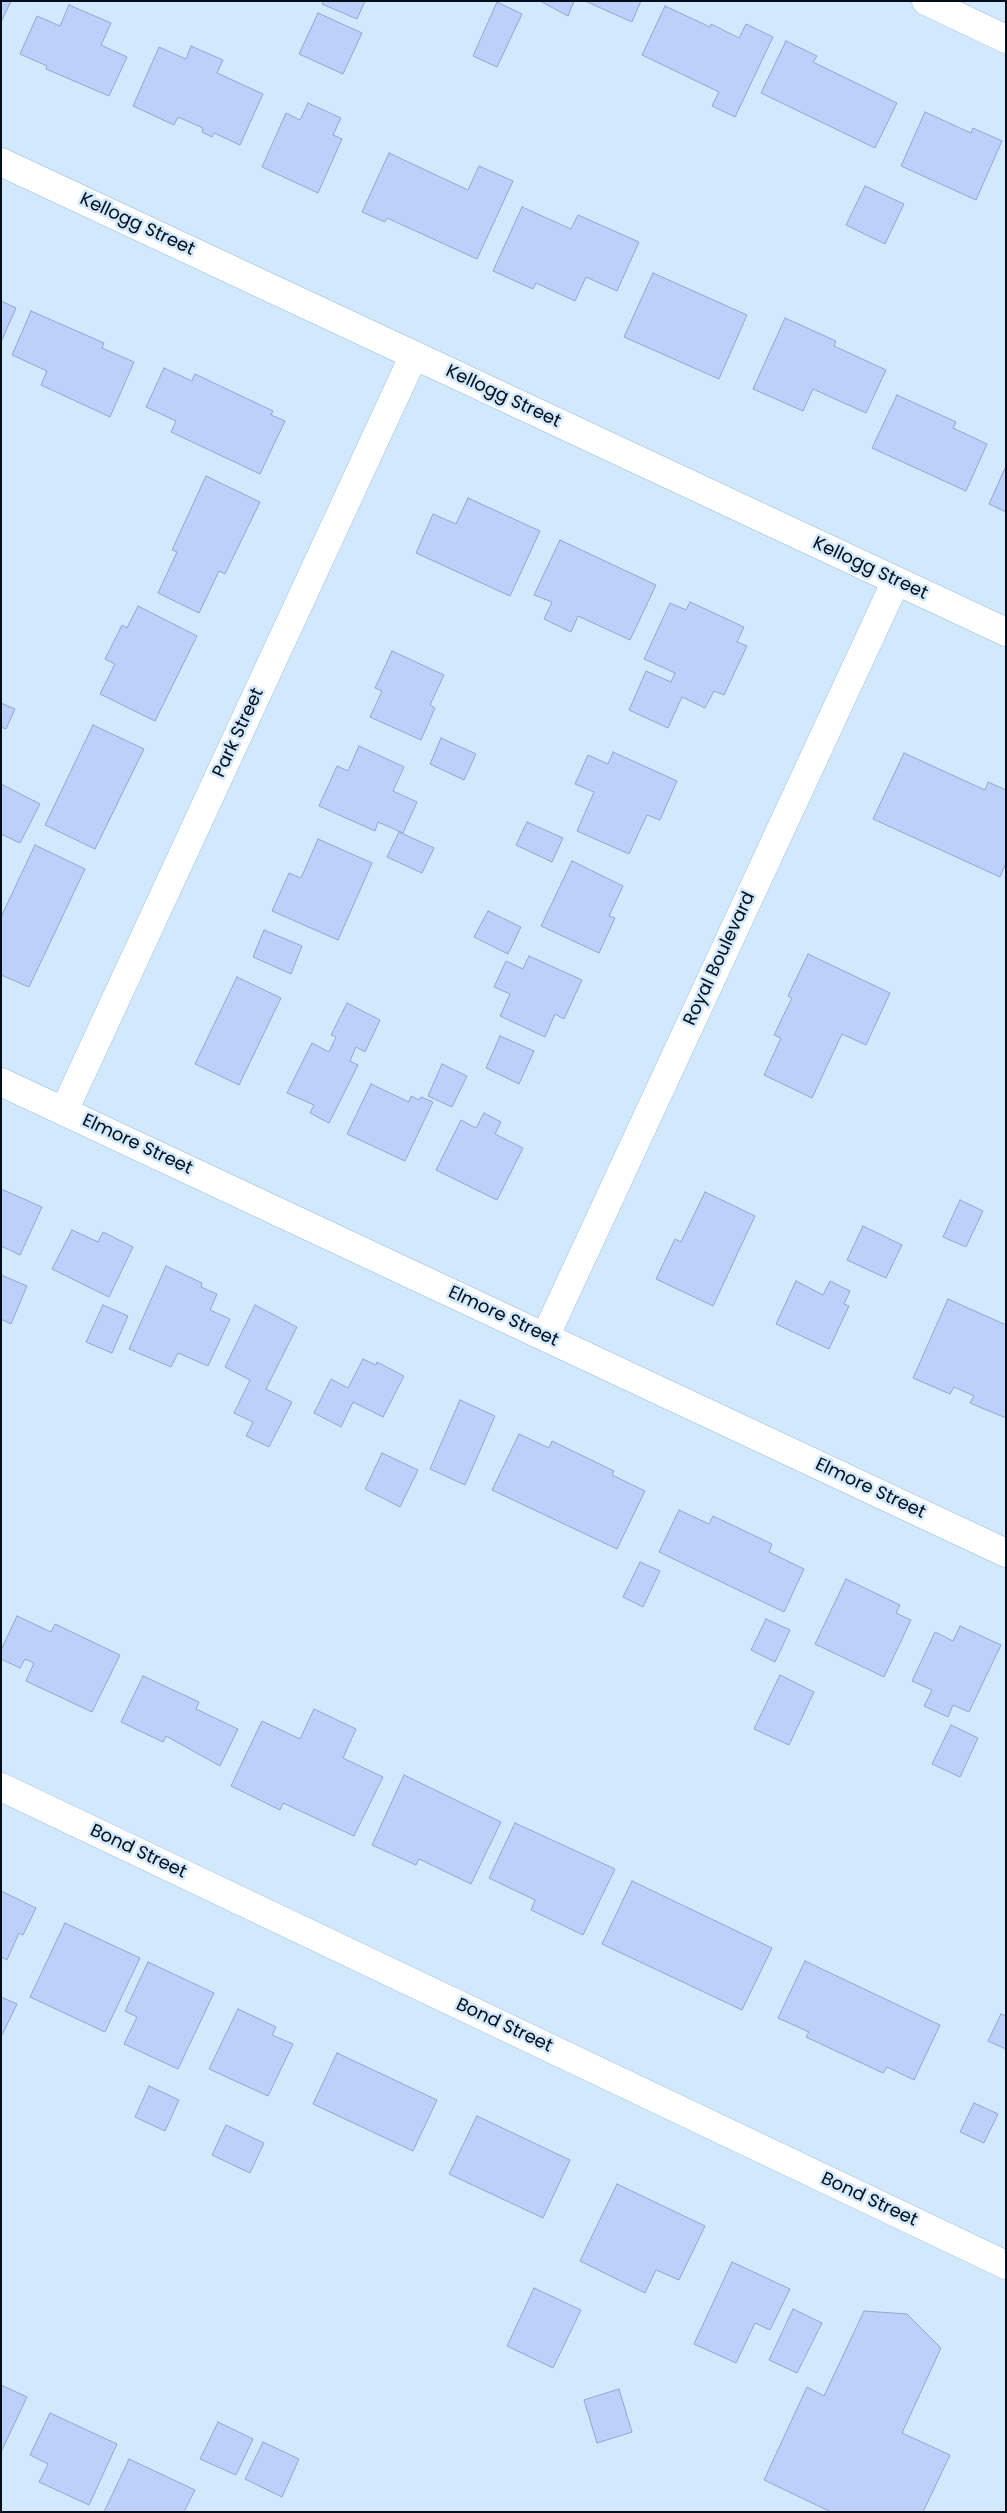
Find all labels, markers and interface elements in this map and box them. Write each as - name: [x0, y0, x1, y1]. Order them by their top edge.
- street label: Kellogg Street: [76, 189, 198, 261]
- street label: Kellogg Street: [442, 361, 564, 433]
- street label: Kellogg Street: [809, 533, 931, 605]
- street label: Park Street: [209, 685, 269, 781]
- street label: Royal Boulevard: [680, 889, 760, 1029]
- street label: Elmore Street: [78, 1110, 196, 1180]
- street label: Elmore Street: [444, 1282, 562, 1352]
- street label: Elmore Street: [811, 1454, 929, 1524]
- street label: Bond Street: [86, 1820, 190, 1884]
- street label: Bond Street: [452, 1994, 556, 2058]
- street label: Bond Street: [817, 2168, 921, 2232]

